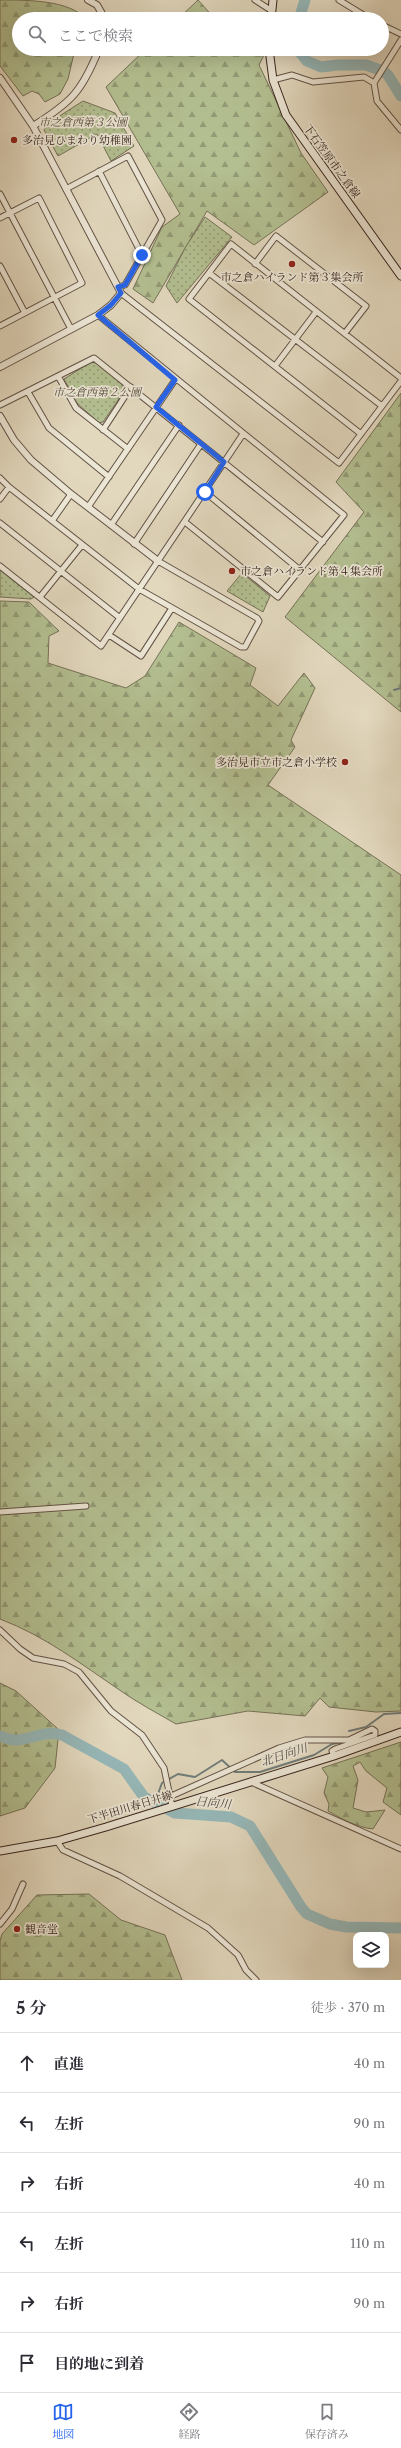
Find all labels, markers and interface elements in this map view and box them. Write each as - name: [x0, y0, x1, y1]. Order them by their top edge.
- search box: [12, 12, 389, 56]
- icon: search: [26, 23, 48, 45]
- text: ここで検索: [58, 26, 133, 45]
- park label: 市之倉西第３公園: [39, 115, 129, 129]
- street label: 下石笠原市之倉線: [300, 121, 364, 201]
- place label: 多治見ひまわり幼稚園: [22, 133, 132, 147]
- marker: 多治見ひまわり幼稚園: [9, 135, 19, 145]
- route end: [133, 246, 151, 264]
- marker: 市之倉ハイランド第３集会所: [287, 259, 297, 269]
- place label: 市之倉ハイランド第３集会所: [221, 270, 364, 284]
- park label: 市之倉西第２公園: [53, 385, 143, 399]
- route start: [196, 483, 214, 501]
- place label: 市之倉ハイランド第４集会所: [240, 564, 383, 578]
- marker: 市之倉ハイランド第４集会所: [227, 566, 237, 576]
- place label: 多治見市立市之倉小学校: [216, 755, 337, 769]
- marker: 多治見市立市之倉小学校: [340, 757, 350, 767]
- water label: 北日向川: [259, 1739, 311, 1769]
- street label: 下半田川春日井線: [86, 1787, 174, 1827]
- water label: 日向川: [194, 1793, 234, 1812]
- place label: 観音堂: [25, 1922, 58, 1936]
- marker: 観音堂: [12, 1924, 22, 1934]
- map controls: [353, 1932, 389, 1968]
- button: layers: [353, 1932, 389, 1968]
- text: 5 分: [16, 1998, 47, 2018]
- text: 徒歩 · 370 m: [311, 1999, 385, 2015]
- icon: ahead: [16, 2052, 38, 2074]
- text: 直進: [54, 2054, 84, 2073]
- text: 40 m: [354, 2055, 385, 2071]
- icon: left: [16, 2112, 38, 2134]
- text: 左折: [54, 2114, 84, 2133]
- text: 90 m: [354, 2115, 385, 2131]
- icon: right: [16, 2172, 38, 2194]
- text: 右折: [54, 2174, 84, 2193]
- text: 40 m: [354, 2175, 385, 2191]
- icon: left: [16, 2232, 38, 2254]
- text: 左折: [54, 2234, 84, 2253]
- text: 110 m: [350, 2235, 385, 2251]
- icon: right: [16, 2292, 38, 2314]
- text: 右折: [54, 2294, 84, 2313]
- text: 90 m: [354, 2295, 385, 2311]
- icon: arrive: [16, 2352, 38, 2374]
- text: 目的地に到着: [54, 2354, 144, 2373]
- tab: 地図: [52, 2401, 74, 2441]
- tab: 経路: [178, 2401, 200, 2441]
- tab: 保存済み: [305, 2401, 349, 2441]

